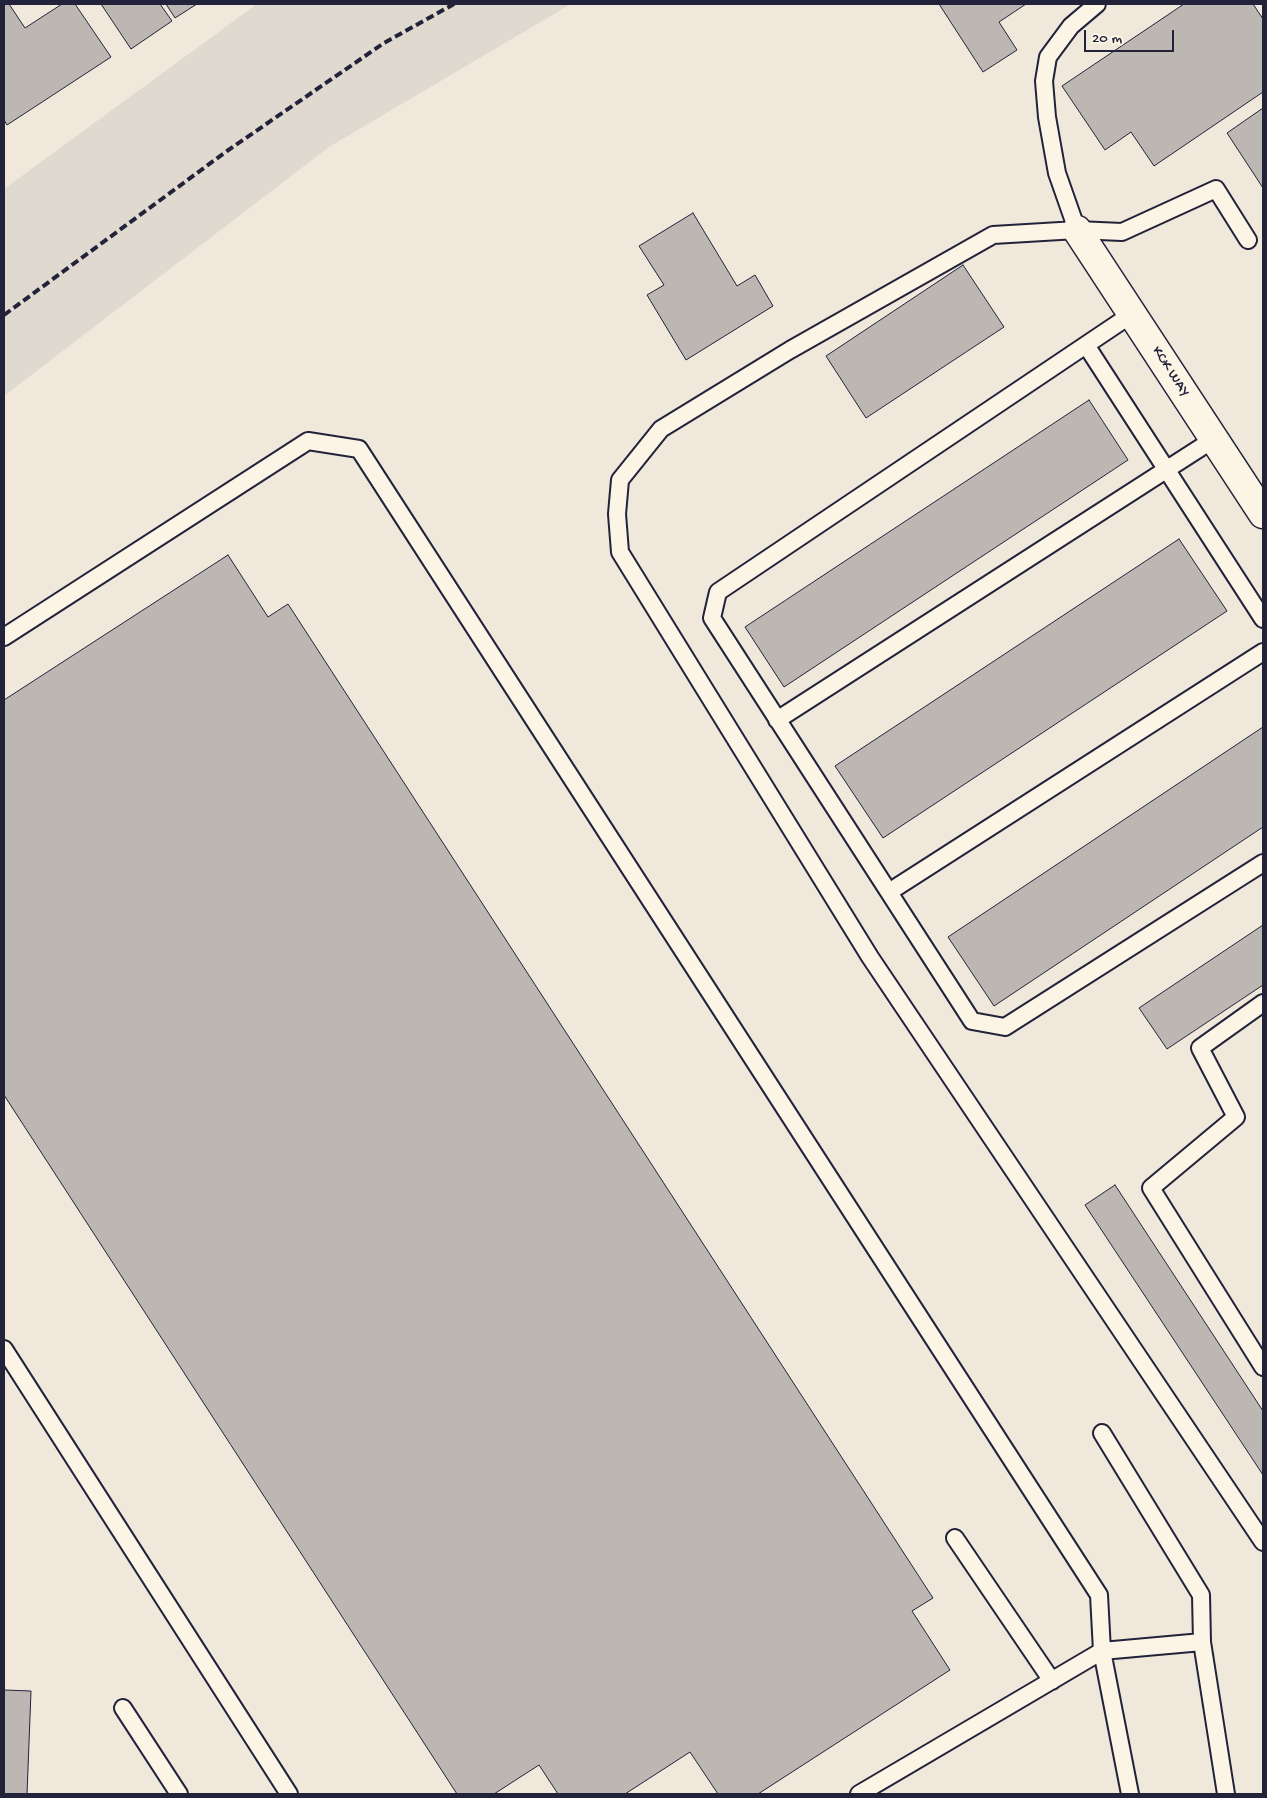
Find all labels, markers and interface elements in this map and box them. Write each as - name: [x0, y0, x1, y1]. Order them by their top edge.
- scale bar: [1087, 20, 1177, 52]
- text: 20 m: [1092, 30, 1122, 48]
- street label: KCK WAY: [1147, 343, 1193, 401]

